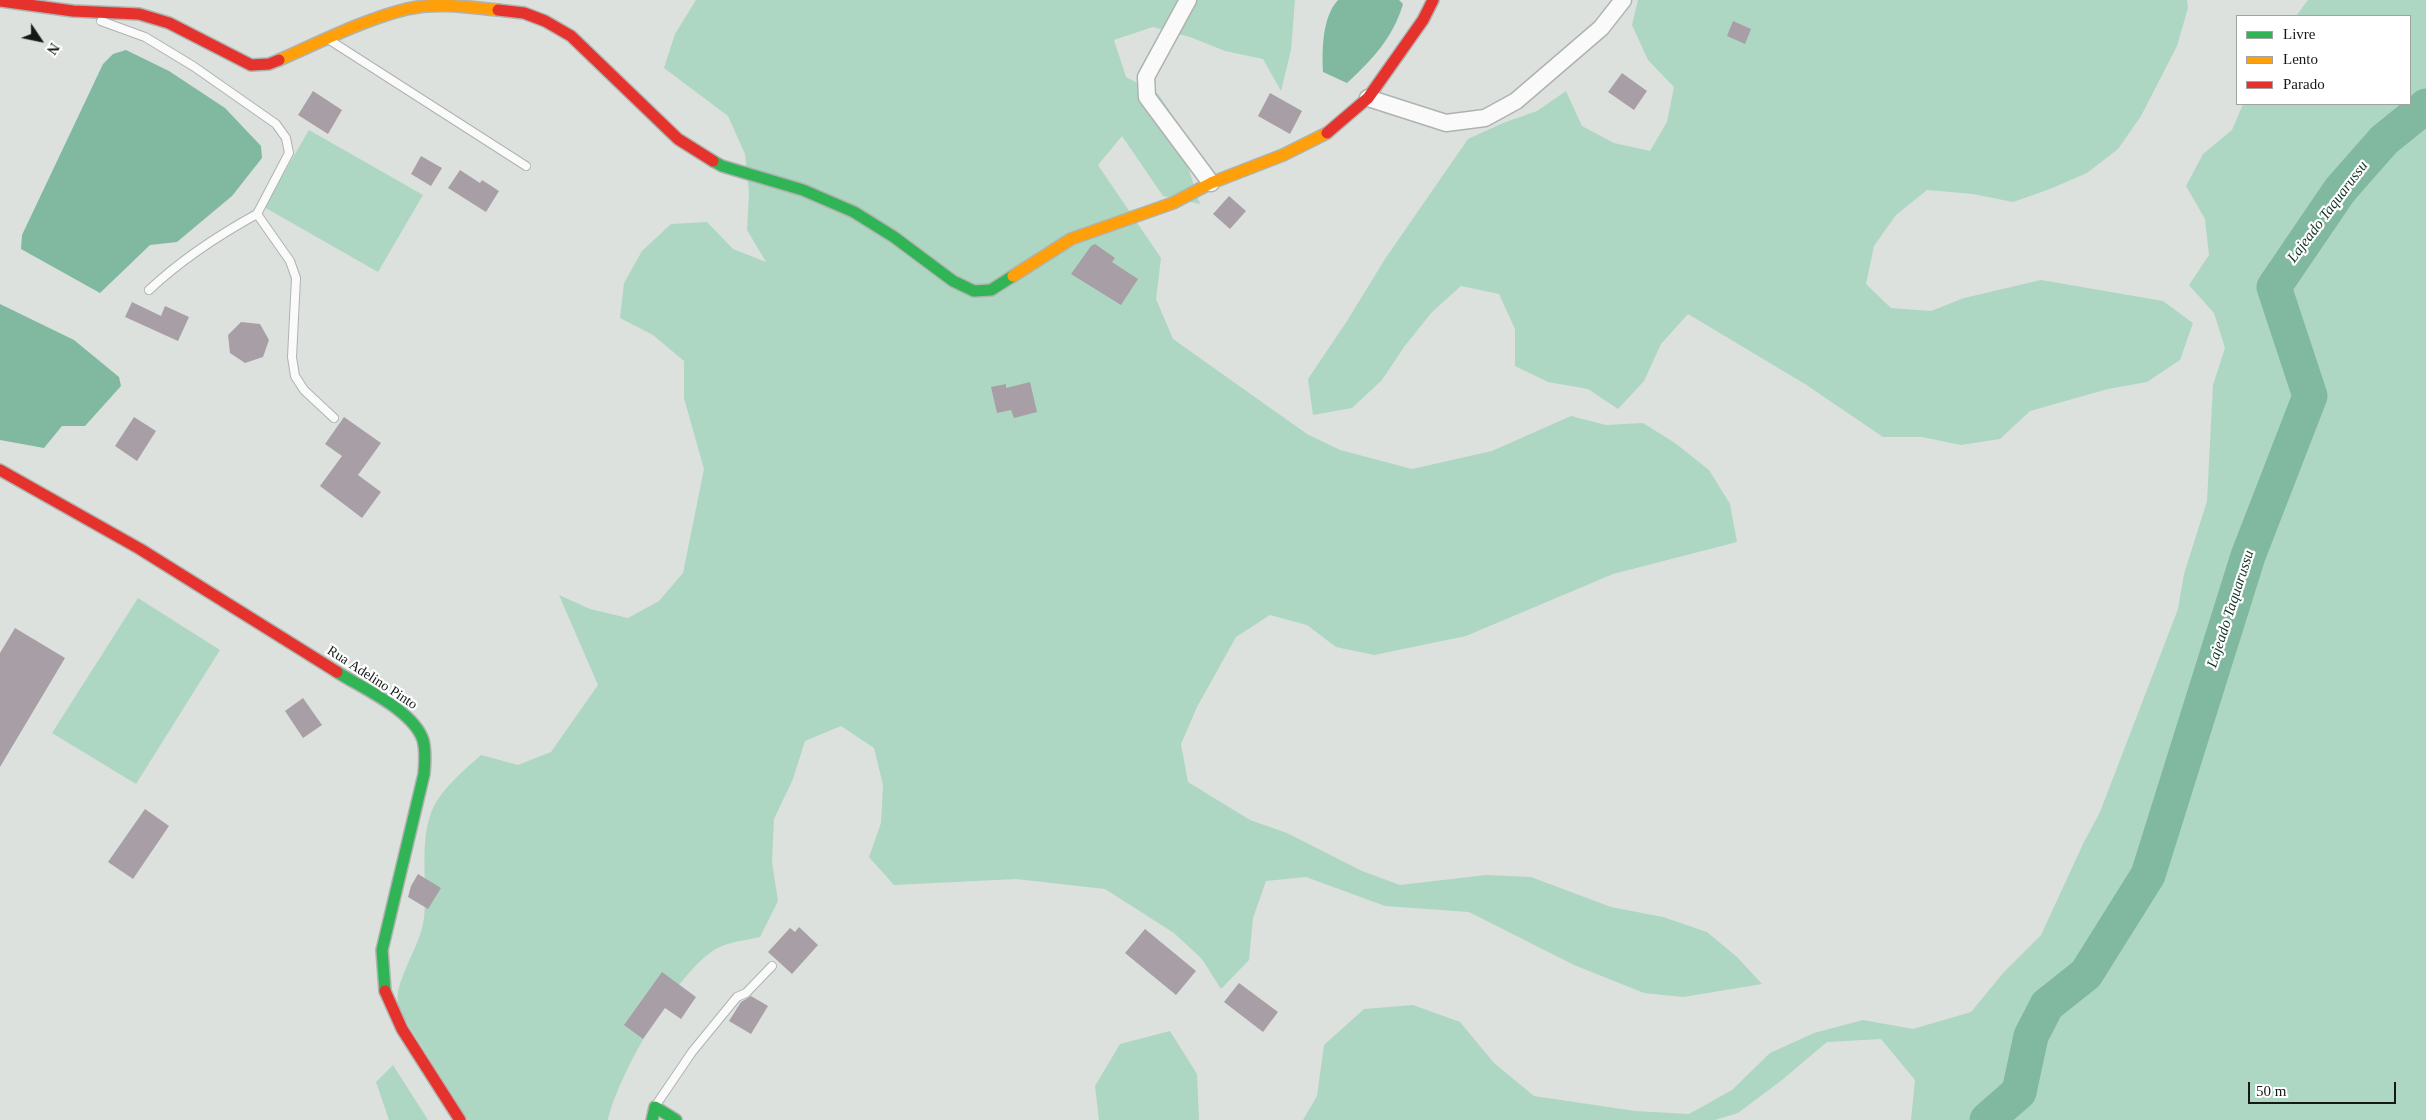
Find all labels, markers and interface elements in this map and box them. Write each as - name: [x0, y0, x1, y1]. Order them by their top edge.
- north arrow: [15, 15, 65, 65]
- legend: [2236, 15, 2411, 105]
- text: Livre: [2283, 26, 2315, 42]
- text: N: [44, 40, 62, 57]
- text: Lento: [2283, 51, 2318, 67]
- text: Parado: [2283, 76, 2325, 92]
- water label: Lajeado Taquarussu: [2284, 158, 2372, 266]
- water label: Lajeado Taquarussu: [2204, 548, 2258, 670]
- street label: Rua Adelino Pinto: [324, 643, 420, 713]
- scale bar: [2251, 1072, 2398, 1104]
- text: 50 m: [2256, 1083, 2286, 1099]

